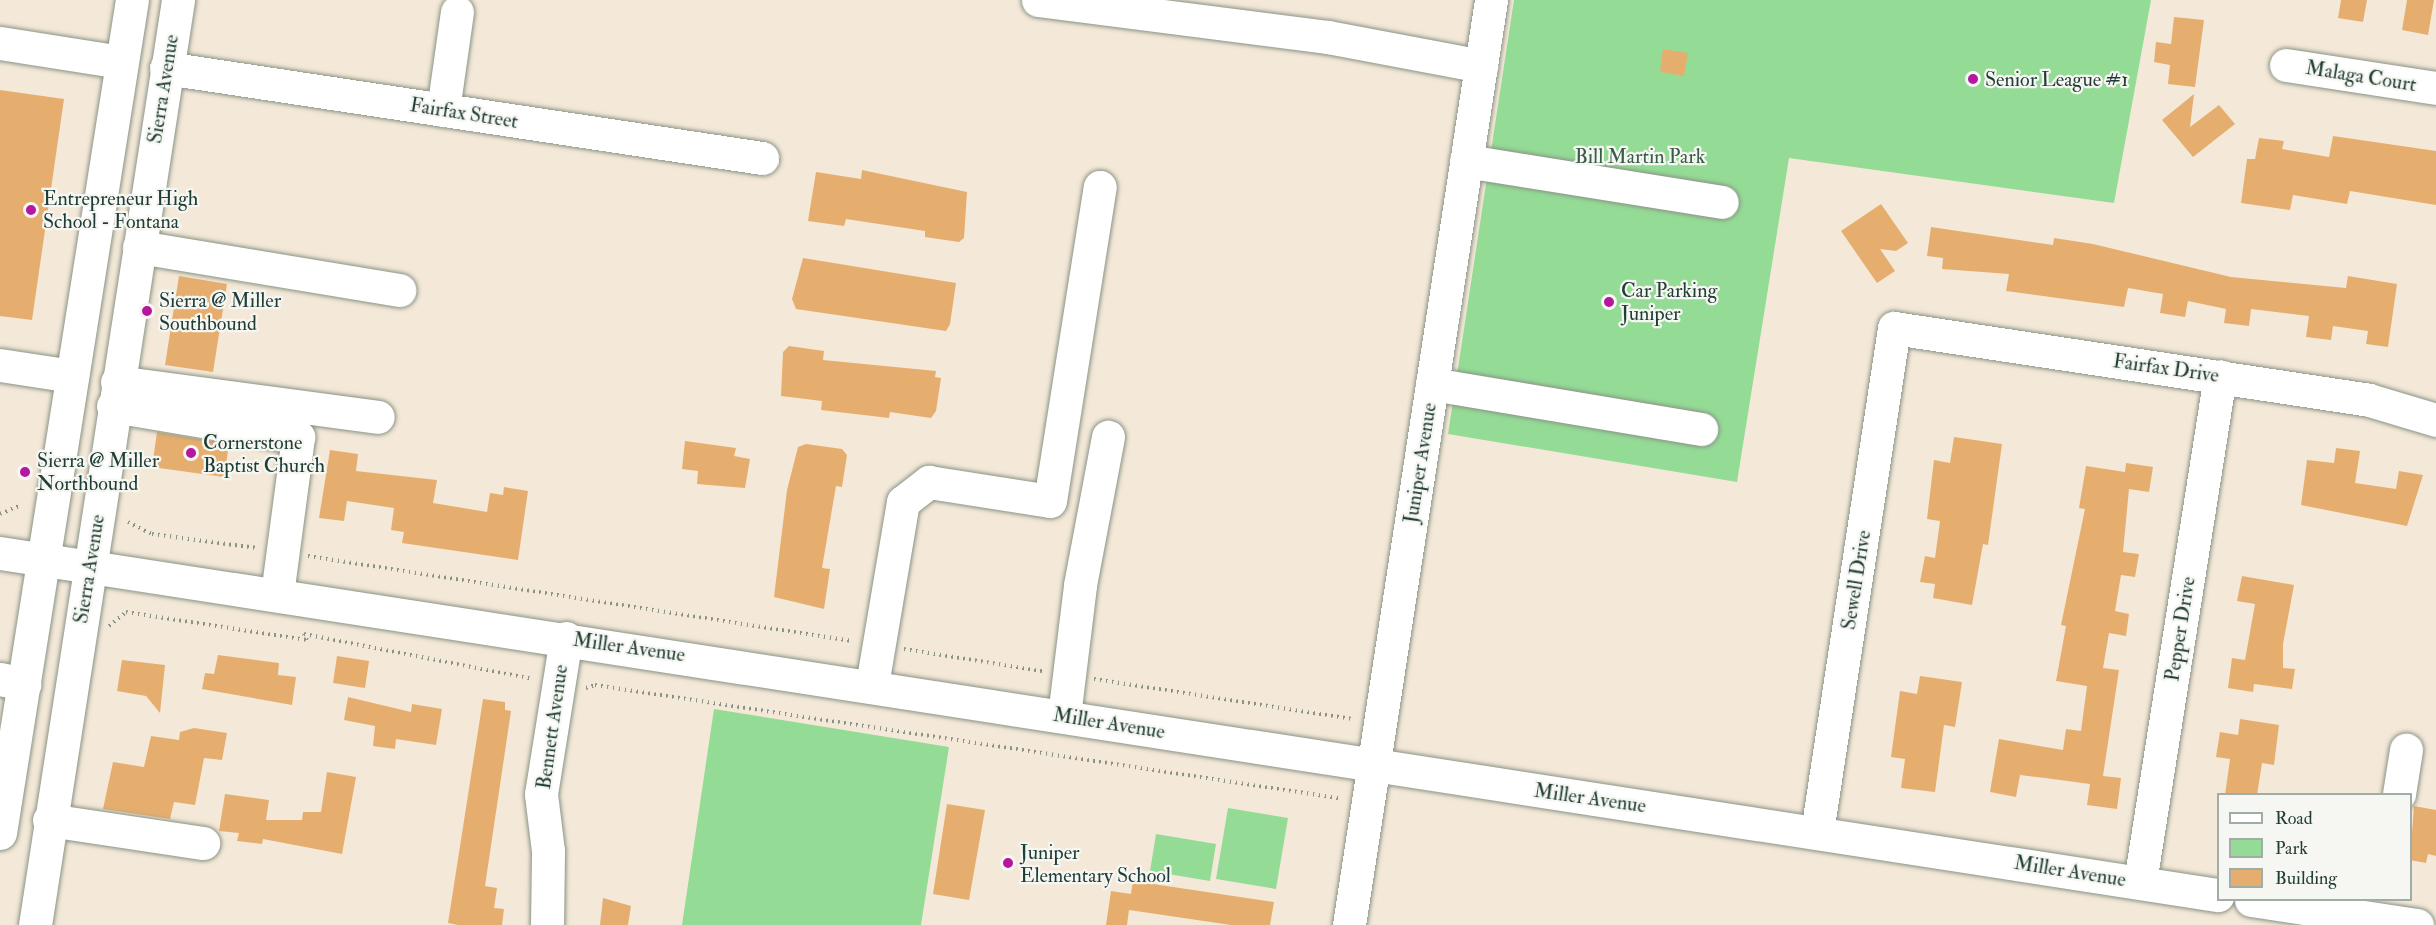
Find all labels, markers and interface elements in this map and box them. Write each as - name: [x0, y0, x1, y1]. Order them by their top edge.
- street label: Sierra Avenue: [143, 33, 183, 145]
- street label: Malaga Court: [2304, 55, 2418, 97]
- place label: Senior League #1: [1985, 67, 2128, 91]
- marker: Senior League #1: [1966, 72, 1980, 86]
- street label: Fairfax Street: [408, 93, 520, 133]
- park label: Bill Martin Park: [1575, 144, 1705, 168]
- place label: Entrepreneur High School - Fontana: [43, 186, 198, 233]
- marker: Entrepreneur High School - Fontana: [24, 203, 38, 217]
- place label: Car Parking Juniper: [1621, 278, 1717, 325]
- place label: Sierra @ Miller Southbound: [159, 288, 281, 335]
- marker: Car Parking Juniper: [1602, 295, 1616, 309]
- marker: Sierra @ Miller Southbound: [140, 304, 154, 318]
- street label: Fairfax Drive: [2112, 349, 2220, 387]
- street label: Juniper Avenue: [1399, 401, 1441, 525]
- place label: Cornerstone Baptist Church: [203, 430, 325, 477]
- marker: Cornerstone Baptist Church: [184, 446, 198, 460]
- place label: Sierra @ Miller Northbound: [37, 448, 159, 495]
- marker: Sierra @ Miller Northbound: [18, 465, 32, 479]
- street label: Sierra Avenue: [69, 513, 109, 625]
- street label: Sewell Drive: [1836, 529, 1876, 631]
- street label: Pepper Drive: [2160, 575, 2200, 683]
- street label: Miller Avenue: [571, 627, 687, 667]
- street label: Bennett Avenue: [531, 663, 573, 791]
- street label: Miller Avenue: [1051, 702, 1167, 744]
- street label: Miller Avenue: [1532, 778, 1648, 818]
- legend: [2217, 793, 2412, 901]
- text: Road: [2275, 807, 2313, 830]
- text: Park: [2275, 837, 2308, 860]
- place label: Juniper Elementary School: [1020, 840, 1171, 887]
- street label: Miller Avenue: [2012, 850, 2128, 892]
- marker: Juniper Elementary School: [1001, 856, 1015, 870]
- text: Building: [2275, 867, 2337, 890]

